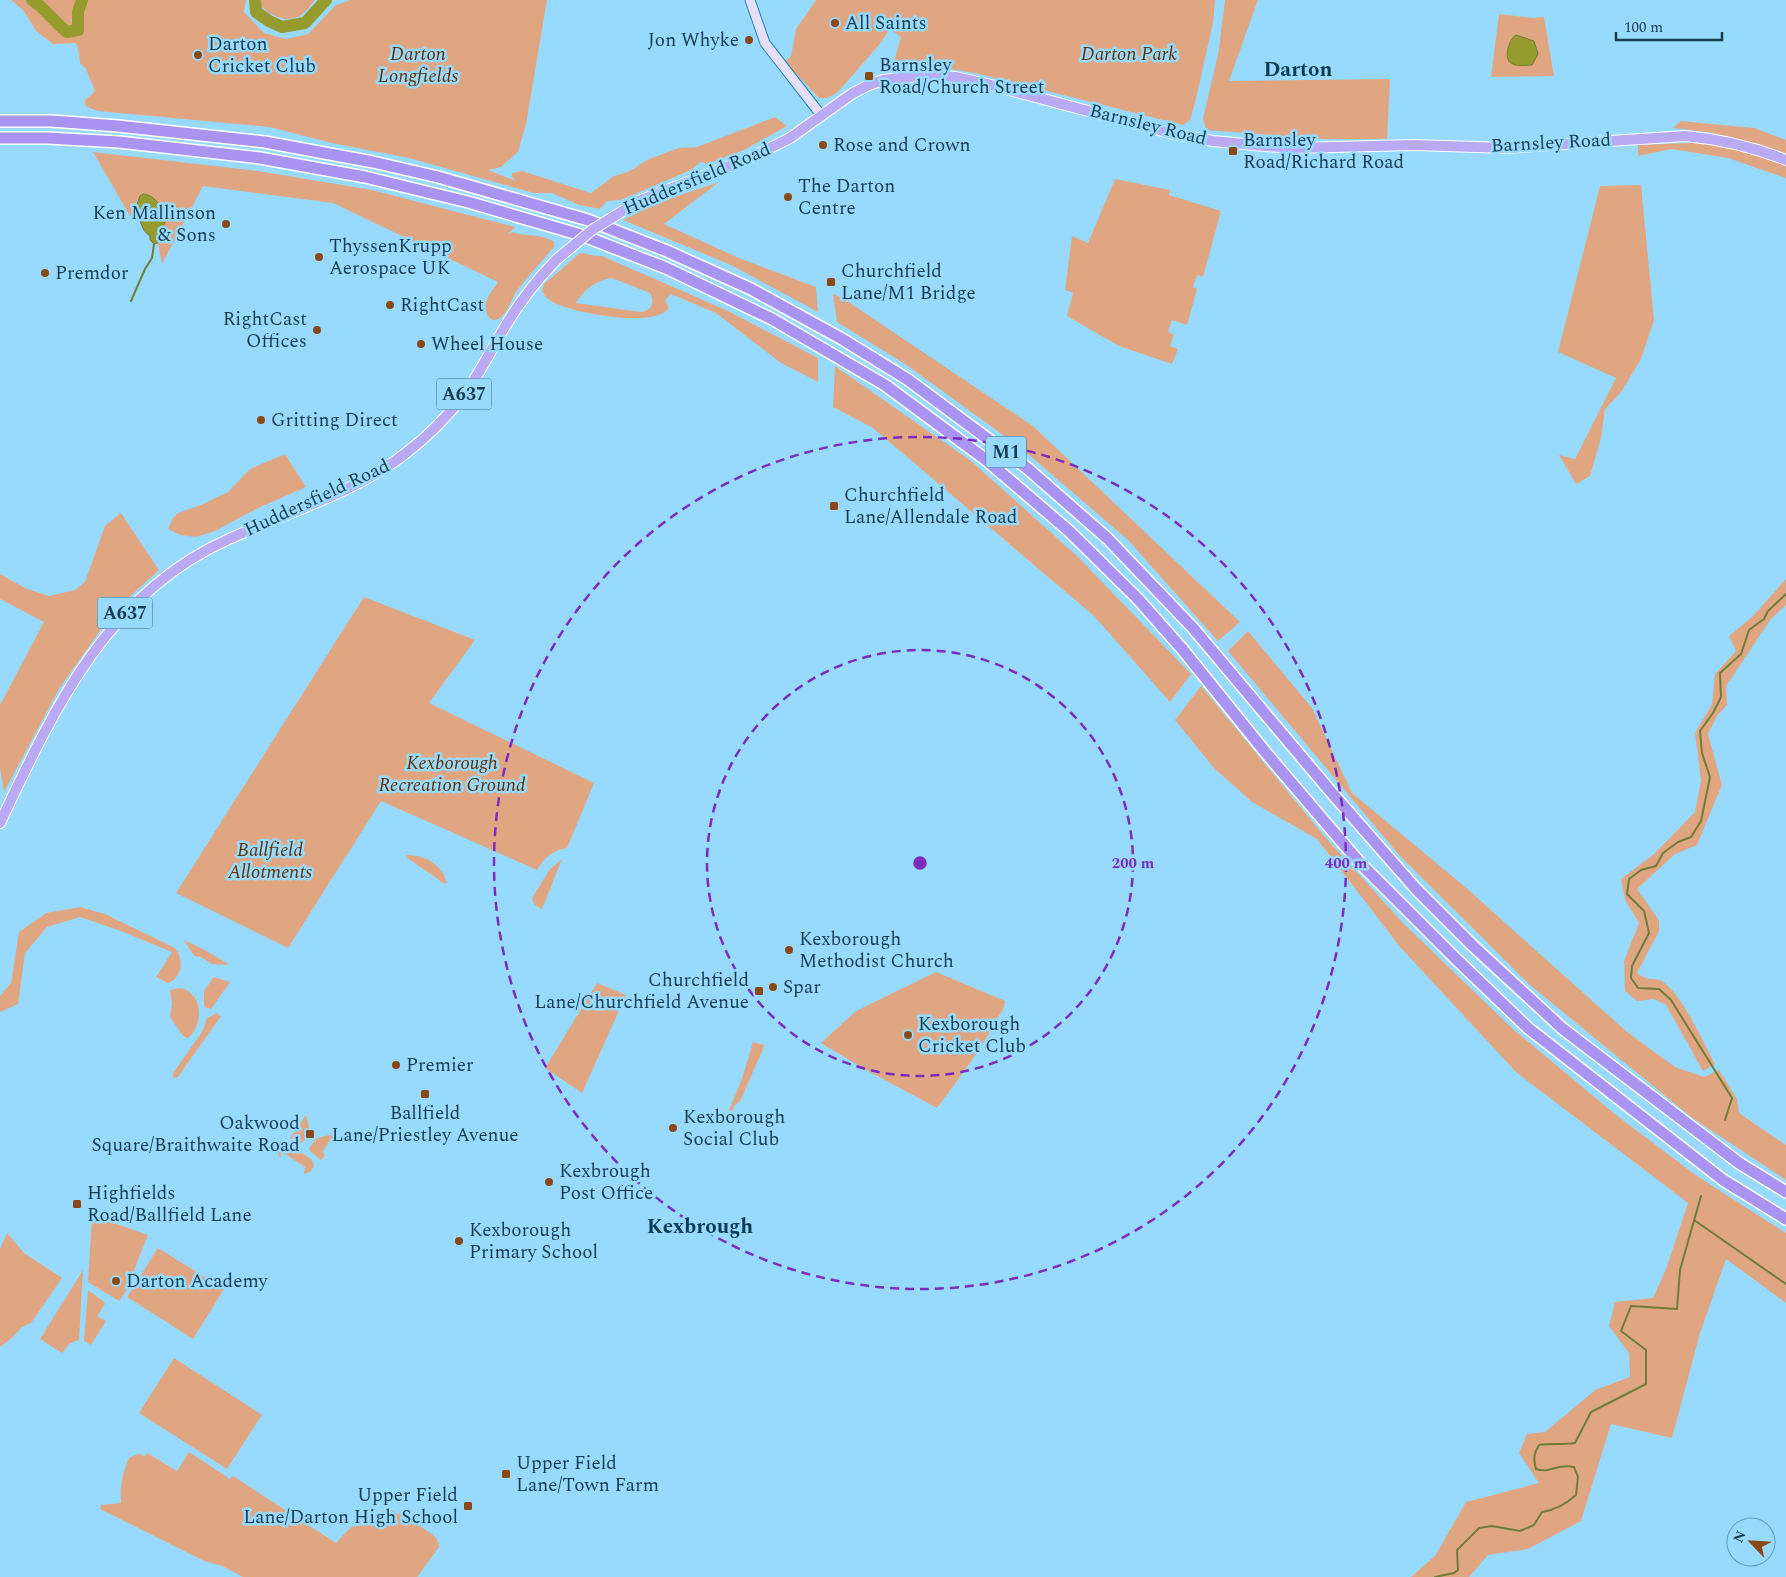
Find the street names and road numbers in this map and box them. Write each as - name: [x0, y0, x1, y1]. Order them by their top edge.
- street label: Barnsley Road: [1086, 96, 1210, 154]
- street label: Barnsley Road: [1490, 125, 1612, 161]
- street label: Huddersfield Road: [619, 135, 775, 223]
- road number: A637: [436, 378, 492, 409]
- road number: M1: [986, 437, 1026, 468]
- street label: Huddersfield Road: [239, 452, 395, 544]
- road number: A637: [98, 598, 152, 628]

